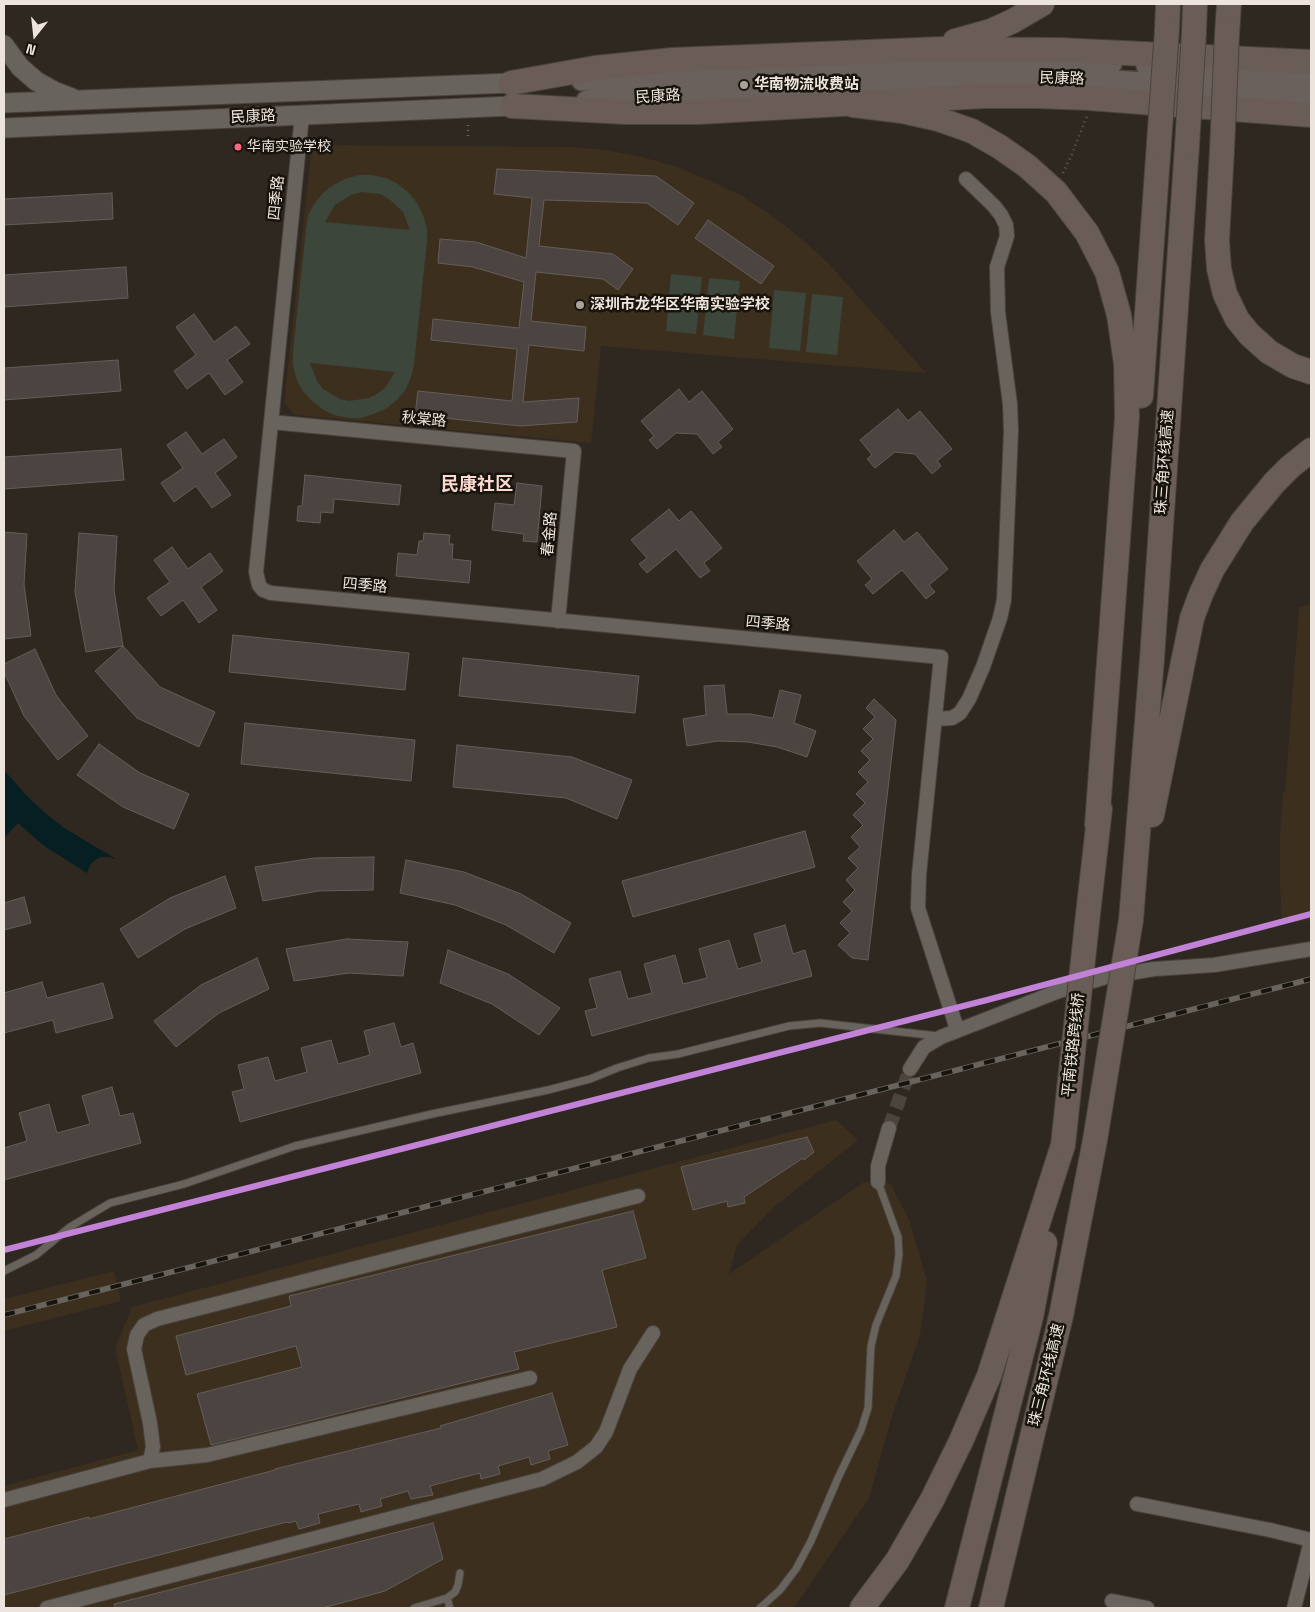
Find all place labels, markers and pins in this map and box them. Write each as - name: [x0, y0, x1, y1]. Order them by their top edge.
- place label: 华南物流收费站: [754, 76, 859, 94]
- marker: 华南物流收费站: [738, 79, 750, 91]
- place label: 华南实验学校: [247, 139, 331, 155]
- marker: 华南实验学校: [233, 142, 243, 152]
- place label: 深圳市龙华区华南实验学校: [590, 296, 770, 314]
- marker: 深圳市龙华区华南实验学校: [574, 299, 586, 311]

